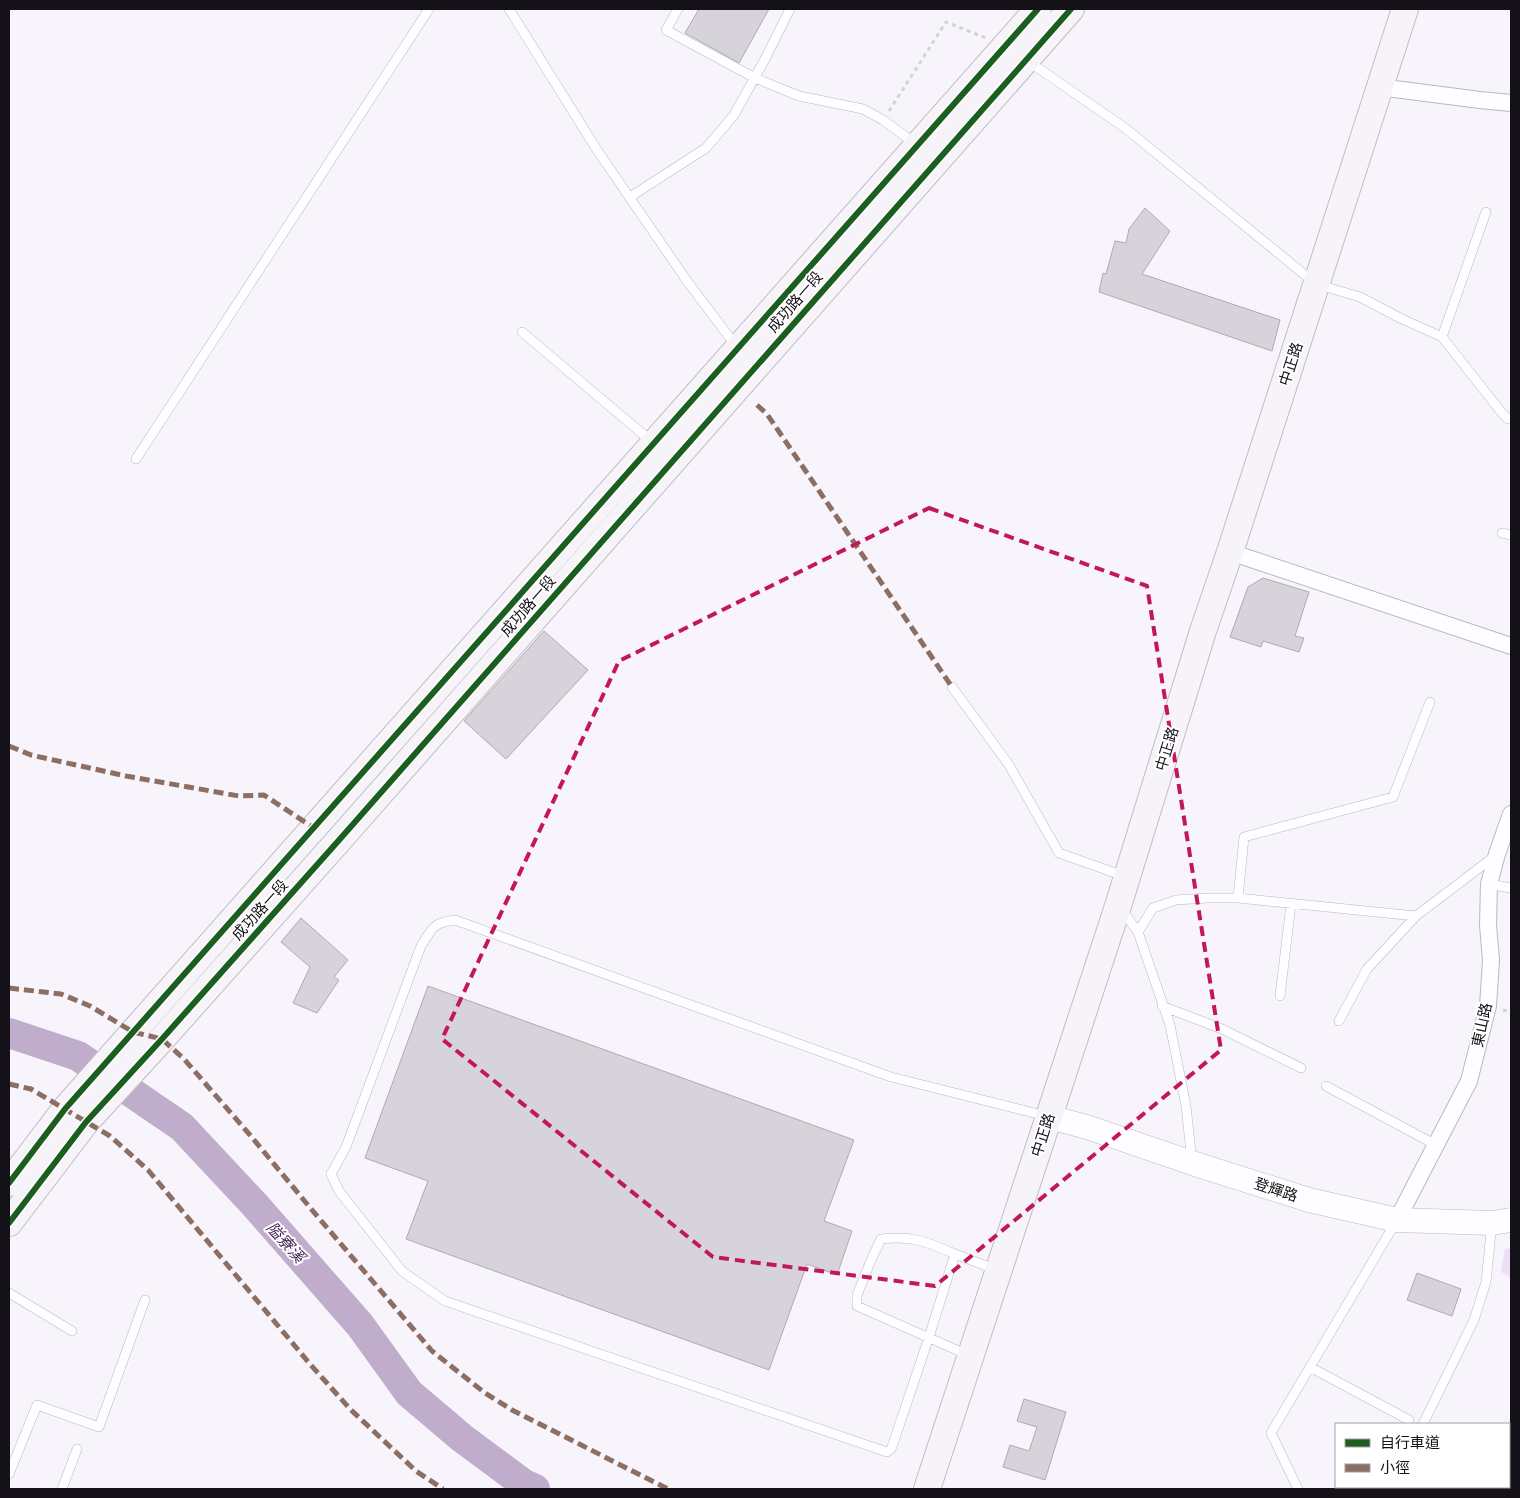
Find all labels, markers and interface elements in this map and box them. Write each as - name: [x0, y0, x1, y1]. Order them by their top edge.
- street label: 成功路一段: [764, 268, 826, 336]
- street label: 中正路: [1275, 340, 1307, 388]
- street label: 成功路一段: [497, 572, 559, 640]
- street label: 中正路: [1152, 725, 1182, 773]
- street label: 成功路一段: [228, 876, 292, 944]
- street label: 東山路: [1469, 1001, 1495, 1049]
- street label: 中正路: [1027, 1111, 1059, 1159]
- street label: 登輝路: [1252, 1174, 1300, 1206]
- water label: 隘寮溪: [263, 1218, 310, 1268]
- legend: [1335, 1423, 1510, 1488]
- text: 自行車道: [1380, 1434, 1440, 1452]
- text: 小徑: [1380, 1459, 1410, 1477]

